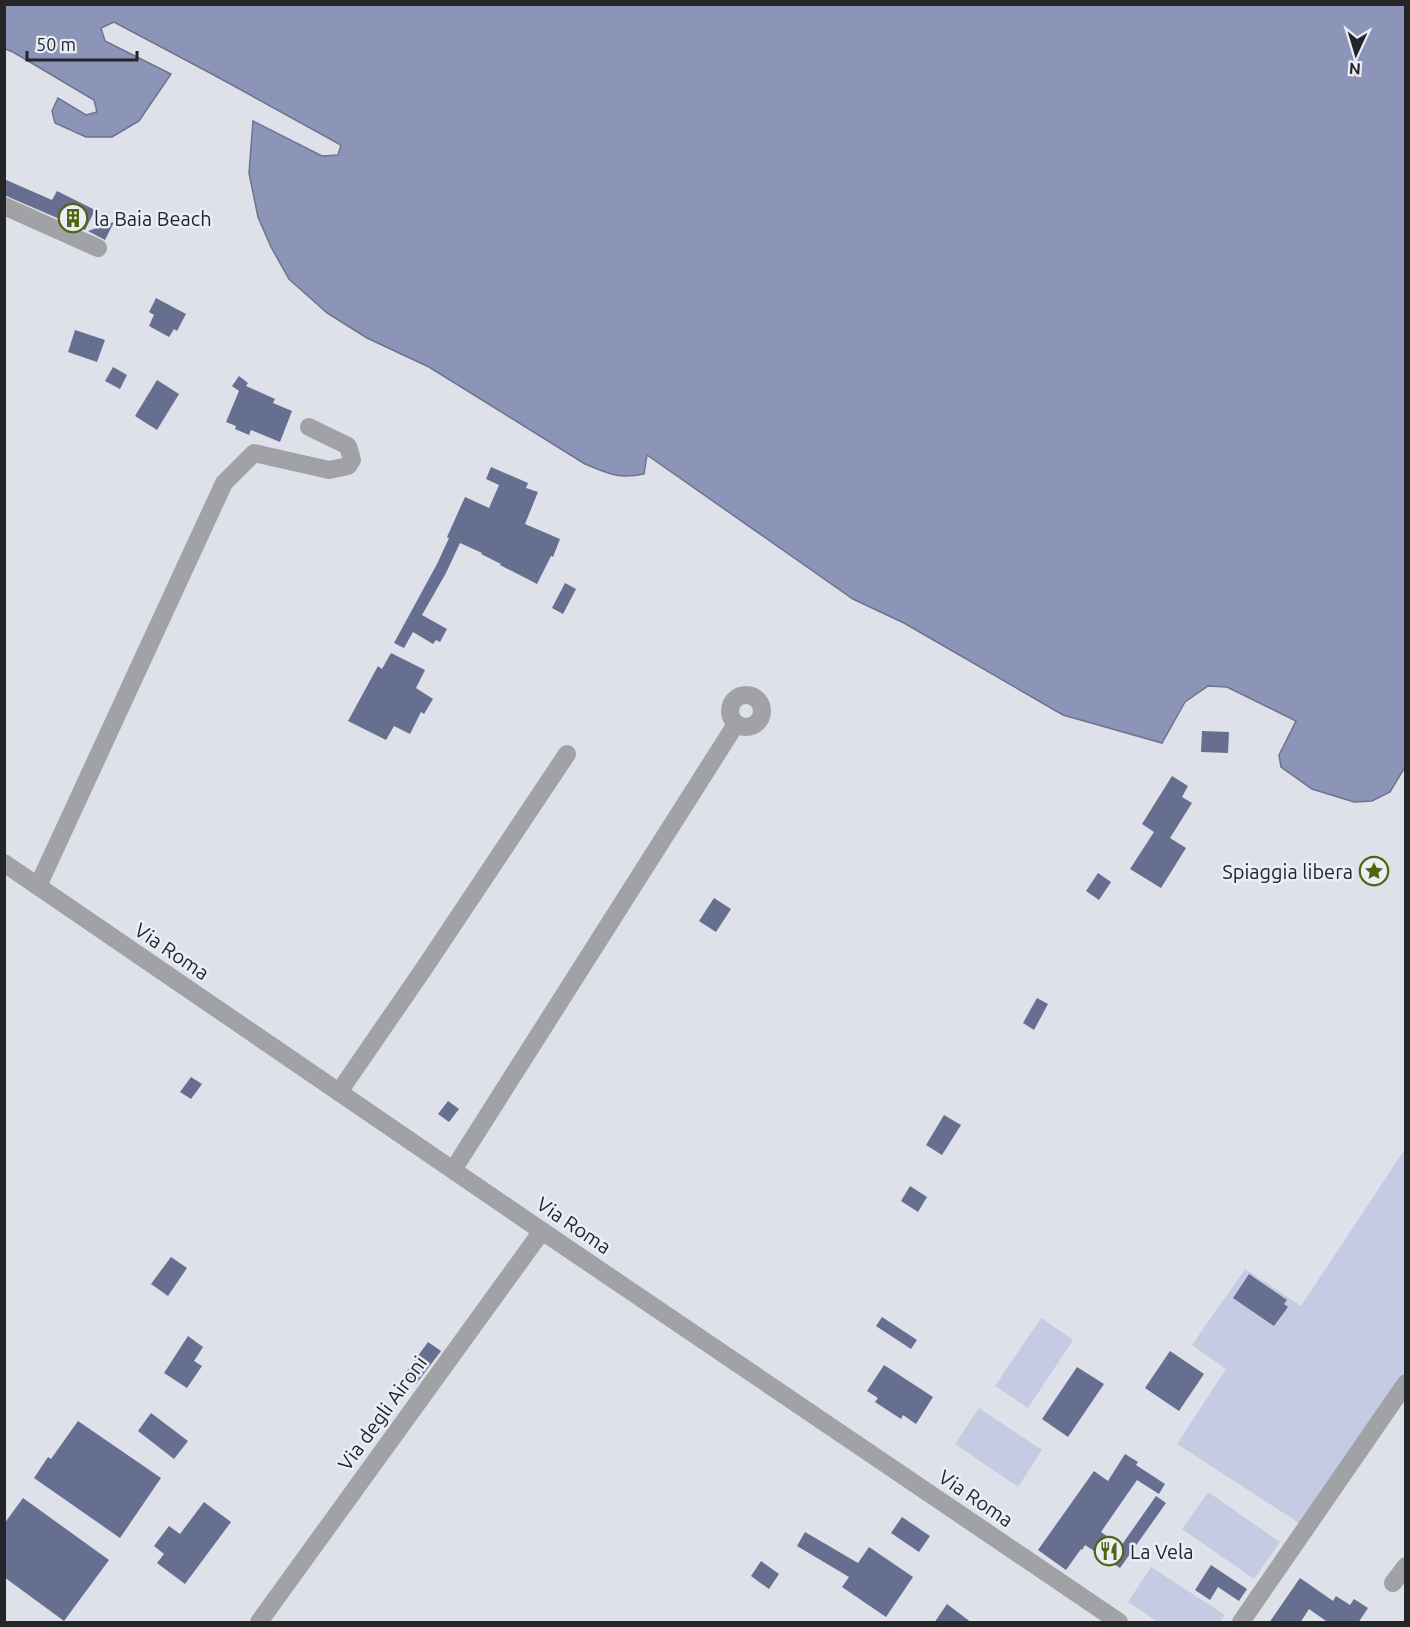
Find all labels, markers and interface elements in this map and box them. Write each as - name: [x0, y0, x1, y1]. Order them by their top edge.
- scale bar: [27, 24, 136, 62]
- north arrow: [1326, 24, 1386, 84]
- text: 50 m: [36, 34, 76, 54]
- text: N: [1348, 60, 1362, 78]
- building icon: la Baia Beach: [57, 202, 89, 234]
- place label: la Baia Beach: [94, 207, 212, 230]
- place icon: Spiaggia libera: [1358, 855, 1390, 887]
- place label: Spiaggia libera: [1222, 860, 1353, 883]
- street label: Via Roma: [130, 918, 214, 984]
- street label: Via Roma: [532, 1192, 616, 1258]
- street label: Via degli Aironi: [333, 1351, 431, 1475]
- street label: Via Roma: [934, 1465, 1018, 1531]
- restaurant icon: La Vela: [1093, 1535, 1125, 1567]
- place label: La Vela: [1130, 1540, 1194, 1563]

